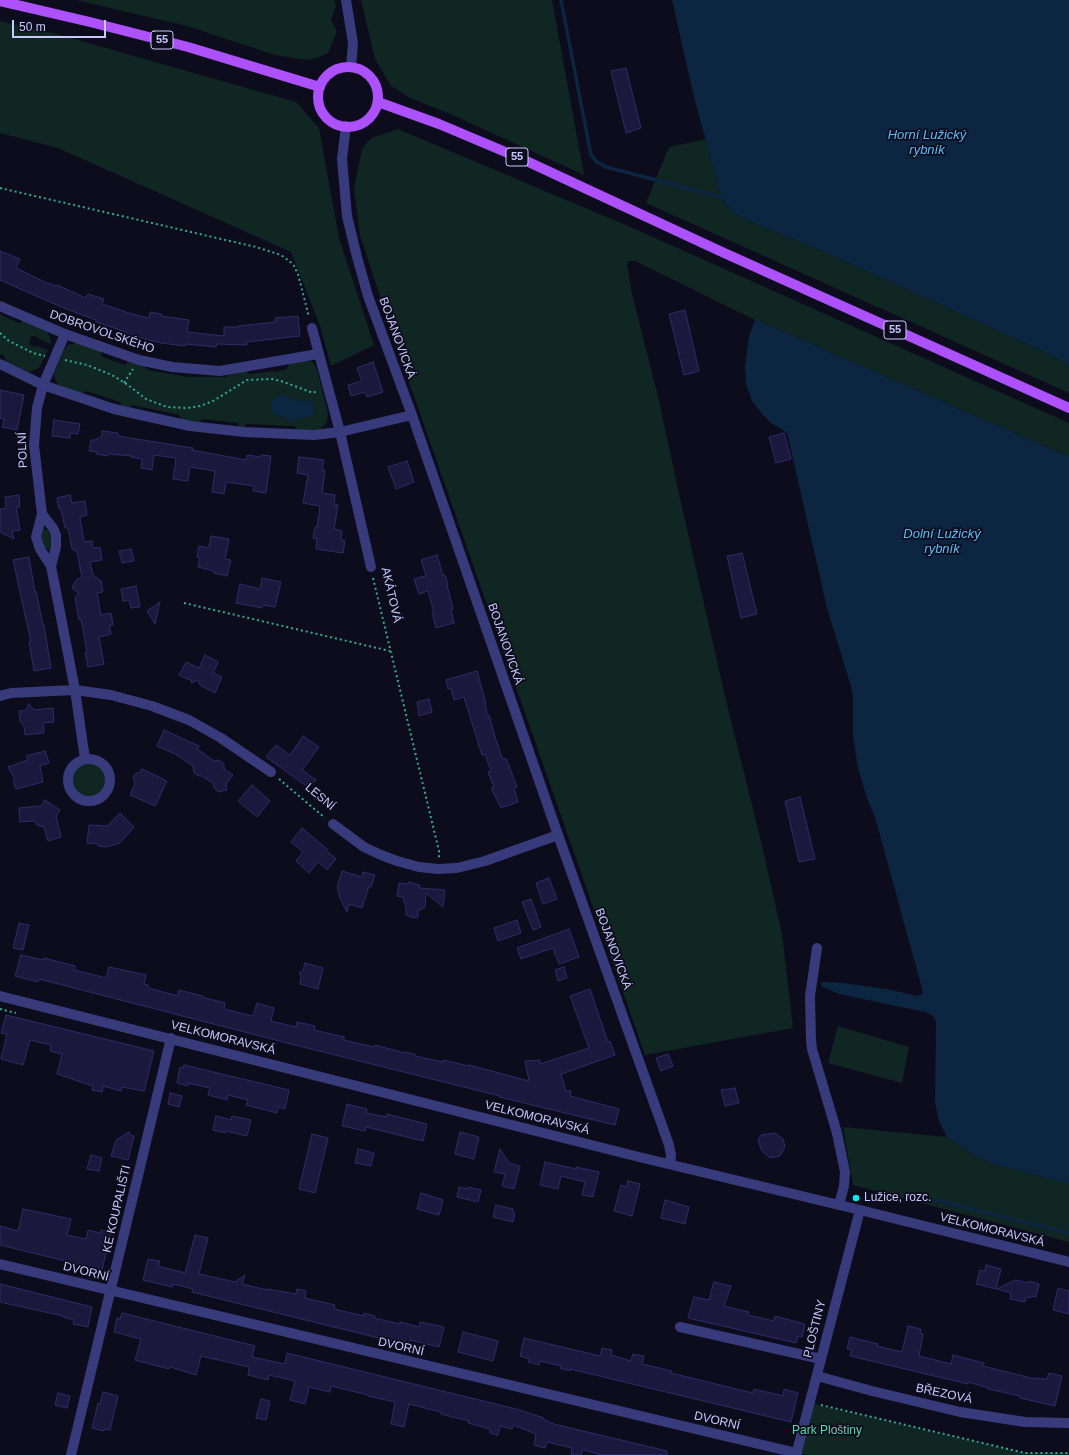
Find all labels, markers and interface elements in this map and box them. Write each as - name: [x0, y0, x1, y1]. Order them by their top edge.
- scale bar: [14, 12, 108, 38]
- text: 50 m: [19, 20, 46, 34]
- road number: 55: [151, 31, 173, 49]
- water label: Horní Lužický rybník: [888, 127, 966, 158]
- road number: 55: [506, 148, 528, 166]
- street label: BOJANOVICKÁ: [376, 295, 418, 381]
- street label: DOBROVOLSKÉHO: [48, 307, 156, 357]
- road number: 55: [884, 321, 906, 339]
- street label: POLNÍ: [15, 432, 31, 468]
- water label: Dolní Lužický rybník: [903, 526, 981, 557]
- street label: AKÁTOVÁ: [378, 566, 404, 624]
- street label: BOJANOVICKÁ: [484, 601, 526, 687]
- street label: LESNÍ: [302, 780, 338, 814]
- street label: BOJANOVICKÁ: [592, 906, 634, 992]
- street label: VELKOMORAVSKÁ: [169, 1018, 277, 1058]
- street label: VELKOMORAVSKÁ: [483, 1098, 591, 1138]
- street label: KE KOUPALIŠTI: [100, 1164, 134, 1254]
- place label: Lužice, rozc.: [864, 1191, 931, 1205]
- marker: Lužice, rozc.: [851, 1193, 861, 1203]
- street label: VELKOMORAVSKÁ: [938, 1210, 1046, 1250]
- street label: DVORNÍ: [62, 1259, 110, 1285]
- street label: PLOŠTINY: [801, 1298, 829, 1360]
- street label: DVORNÍ: [377, 1335, 425, 1359]
- street label: BŘEZOVÁ: [914, 1381, 974, 1407]
- street label: DVORNÍ: [693, 1409, 741, 1433]
- park label: Park Ploštiny: [792, 1424, 862, 1438]

